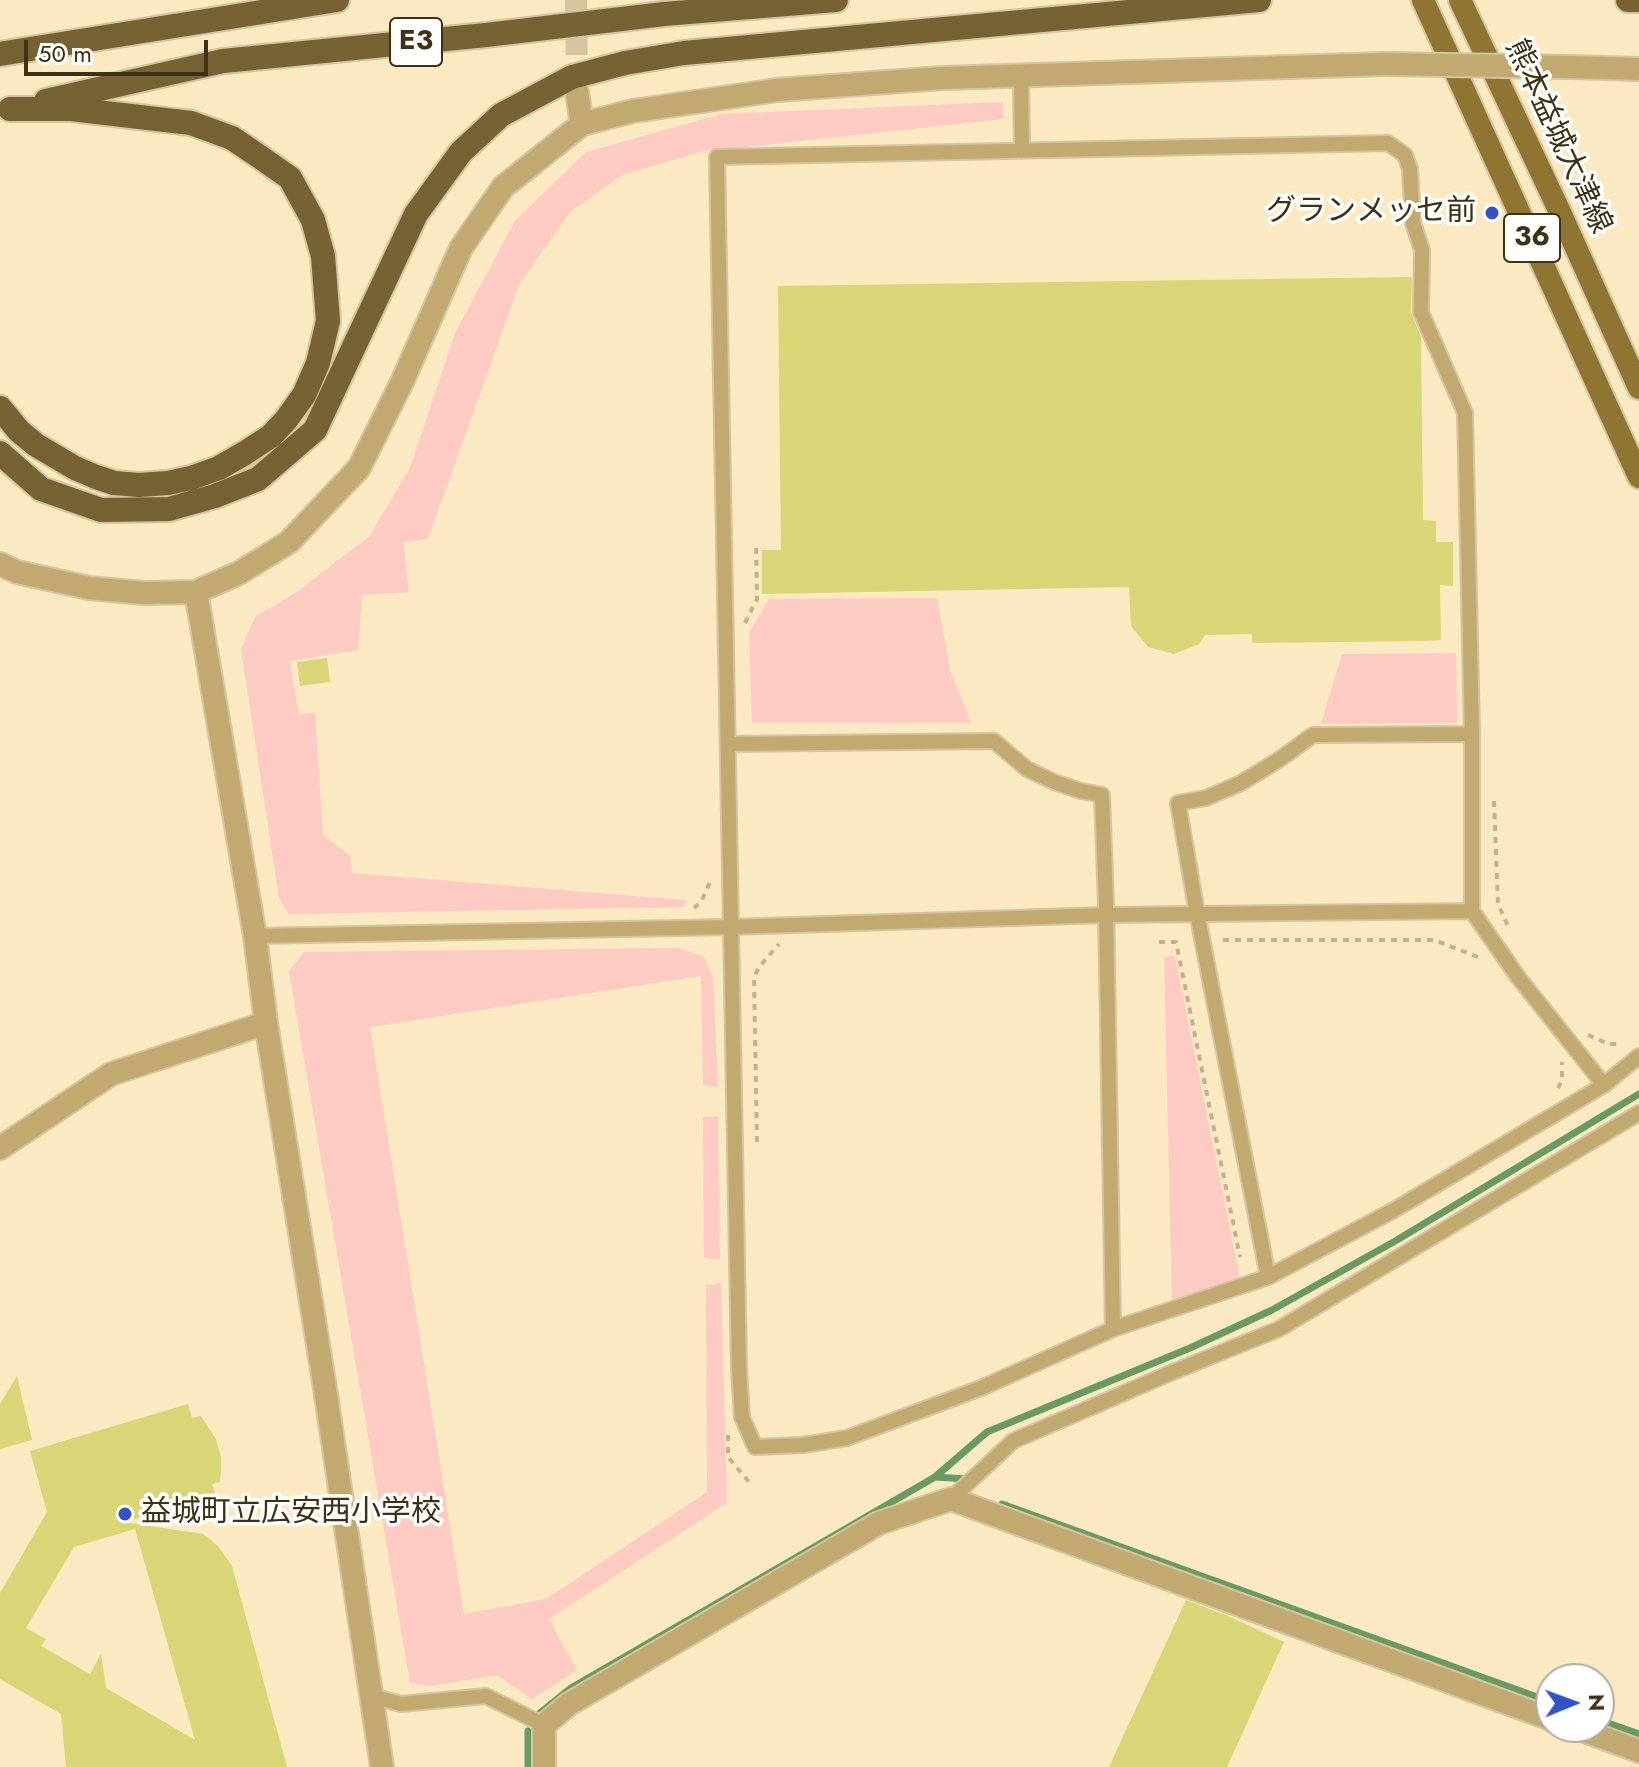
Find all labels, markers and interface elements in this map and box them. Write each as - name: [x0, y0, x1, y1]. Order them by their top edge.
- road number: E3: [390, 18, 442, 66]
- scale bar: [28, 24, 212, 74]
- street label: 熊本益城大津線: [1496, 34, 1618, 240]
- text: 50 m: [38, 36, 92, 71]
- place label: グランメッセ前: [1266, 195, 1476, 231]
- marker: グランメッセ前: [1483, 204, 1501, 222]
- road number: 36: [1504, 214, 1560, 262]
- place label: 益城町立広安西小学校: [141, 1496, 441, 1532]
- marker: 益城町立広安西小学校: [116, 1505, 134, 1523]
- north arrow: [1535, 1663, 1615, 1743]
- text: N: [1581, 1694, 1613, 1712]

